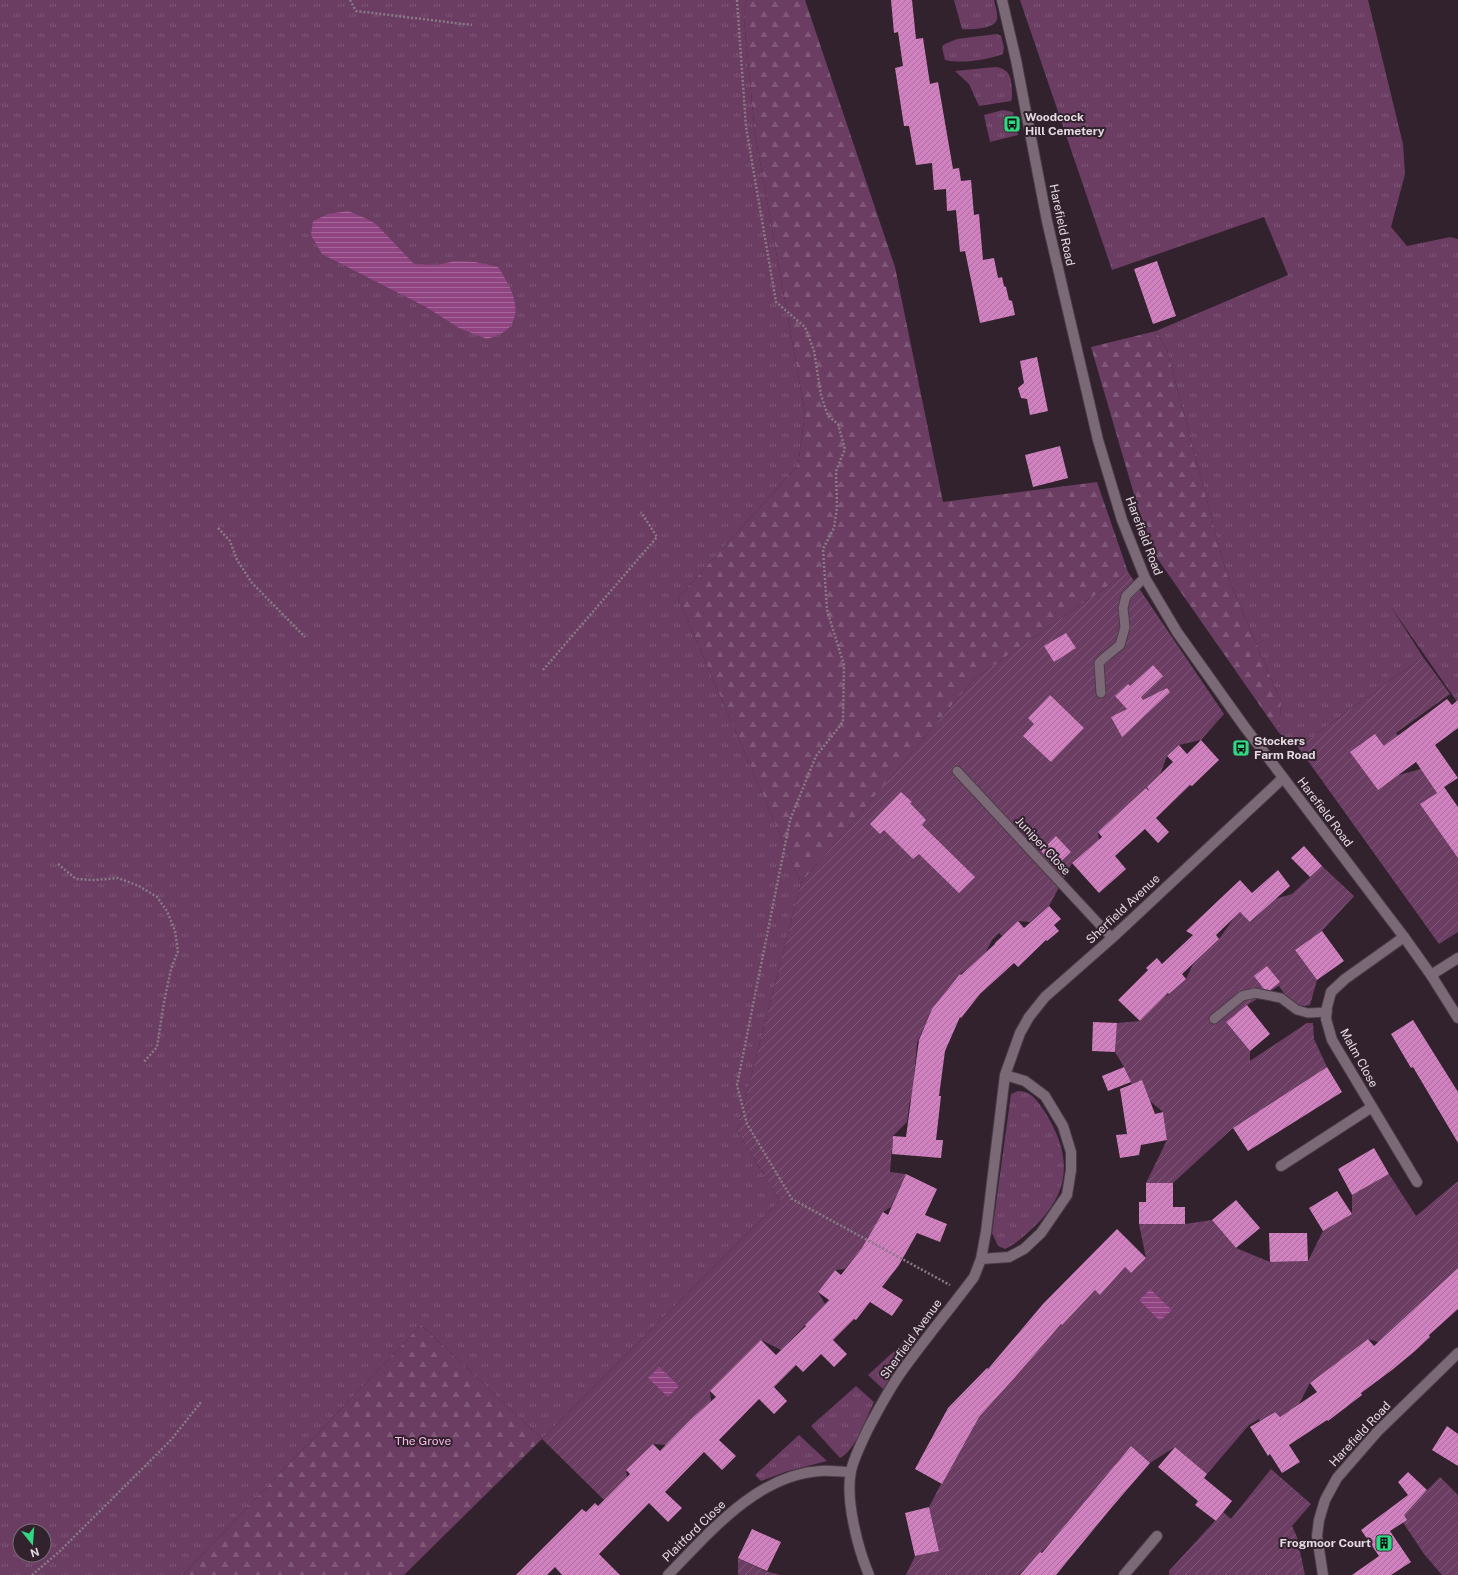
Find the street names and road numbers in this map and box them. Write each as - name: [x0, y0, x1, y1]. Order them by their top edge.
- street label: Harefield Road: [1046, 183, 1078, 267]
- street label: Harefield Road: [1123, 495, 1165, 577]
- street label: Harefield Road: [1294, 775, 1356, 849]
- street label: Juniper Close: [1012, 814, 1074, 878]
- street label: Sherfield Avenue: [1083, 871, 1163, 947]
- street label: Malm Close: [1337, 1026, 1381, 1090]
- street label: Sherfield Avenue: [877, 1296, 945, 1382]
- street label: Harefield Road: [1326, 1399, 1394, 1469]
- street label: Plaitford Close: [660, 1497, 729, 1565]

